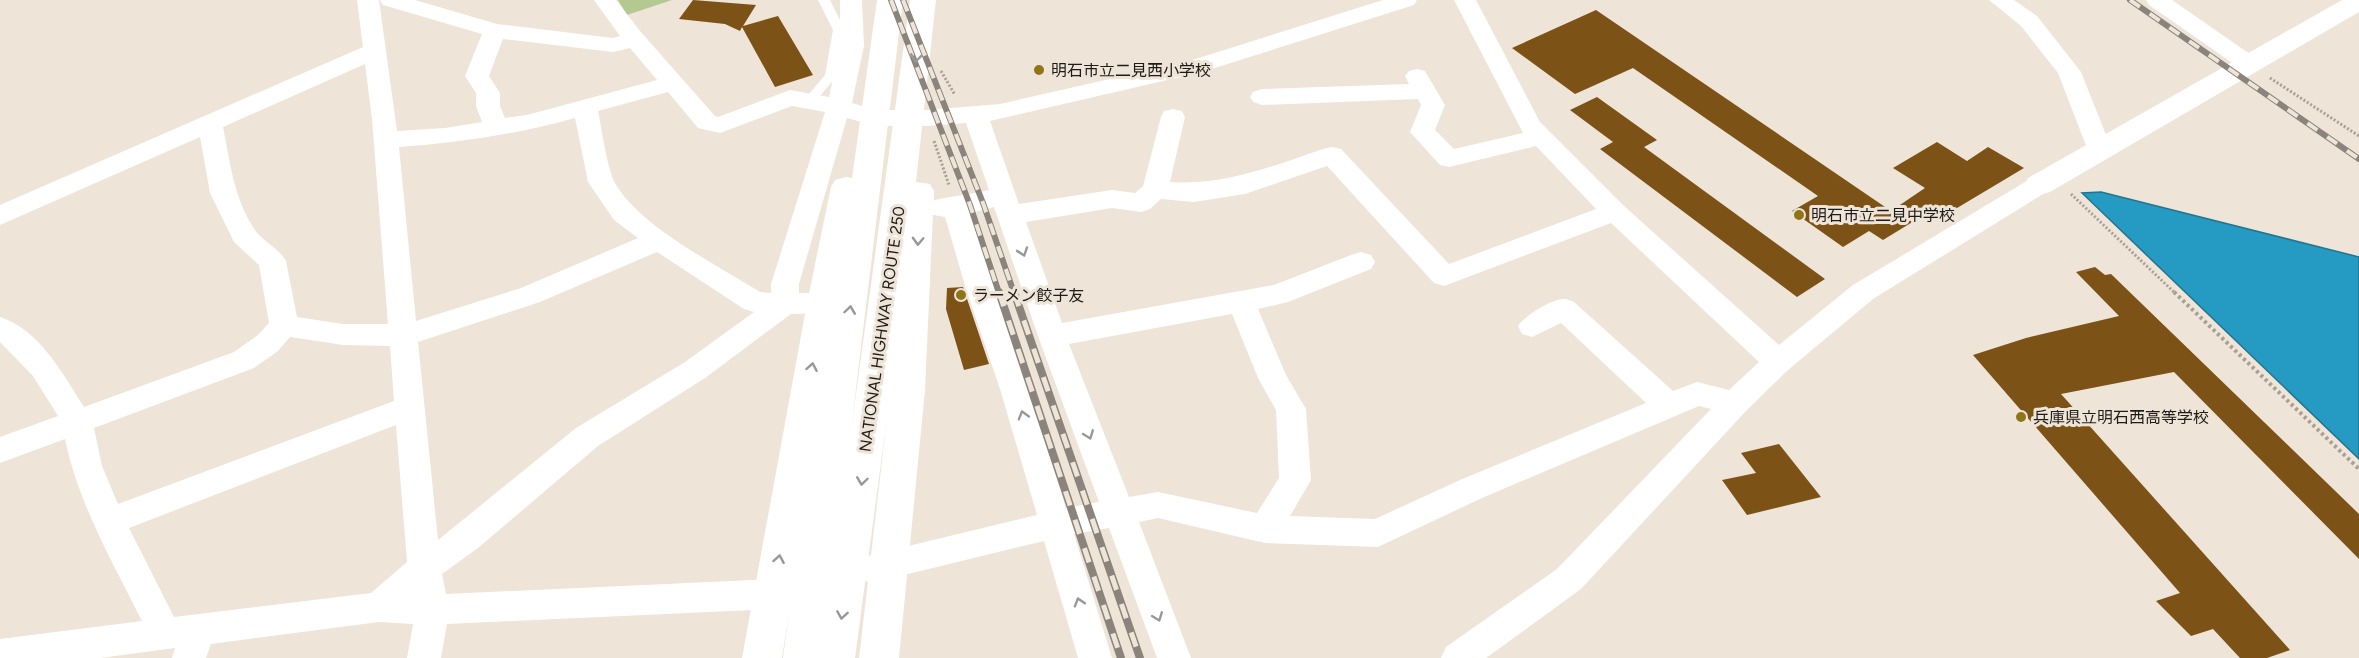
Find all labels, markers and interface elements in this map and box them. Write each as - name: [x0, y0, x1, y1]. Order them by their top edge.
- one-way arrow: [910, 54, 923, 63]
- place label: 明石市立二見西小学校: [1051, 61, 1211, 80]
- marker: 明石市立二見西小学校: [1032, 63, 1046, 77]
- street label: NATIONAL HIGHWAY ROUTE 250: [855, 205, 909, 453]
- place label: 明石市立二見中学校: [1811, 206, 1955, 225]
- marker: 明石市立二見中学校: [1792, 208, 1806, 222]
- one-way arrow: [912, 237, 925, 246]
- one-way arrow: [1015, 246, 1028, 257]
- place label: ラーメン餃子友: [973, 286, 1084, 305]
- marker: ラーメン餃子友: [954, 288, 968, 302]
- one-way arrow: [843, 305, 856, 314]
- one-way arrow: [805, 362, 817, 371]
- place label: 兵庫県立明石西高等学校: [2033, 408, 2209, 427]
- one-way arrow: [1018, 410, 1030, 421]
- marker: 兵庫県立明石西高等学校: [2014, 410, 2028, 424]
- one-way arrow: [1082, 429, 1095, 440]
- one-way arrow: [856, 476, 868, 485]
- one-way arrow: [772, 554, 785, 564]
- one-way arrow: [1074, 597, 1086, 608]
- one-way arrow: [836, 610, 848, 619]
- one-way arrow: [1151, 611, 1164, 622]

